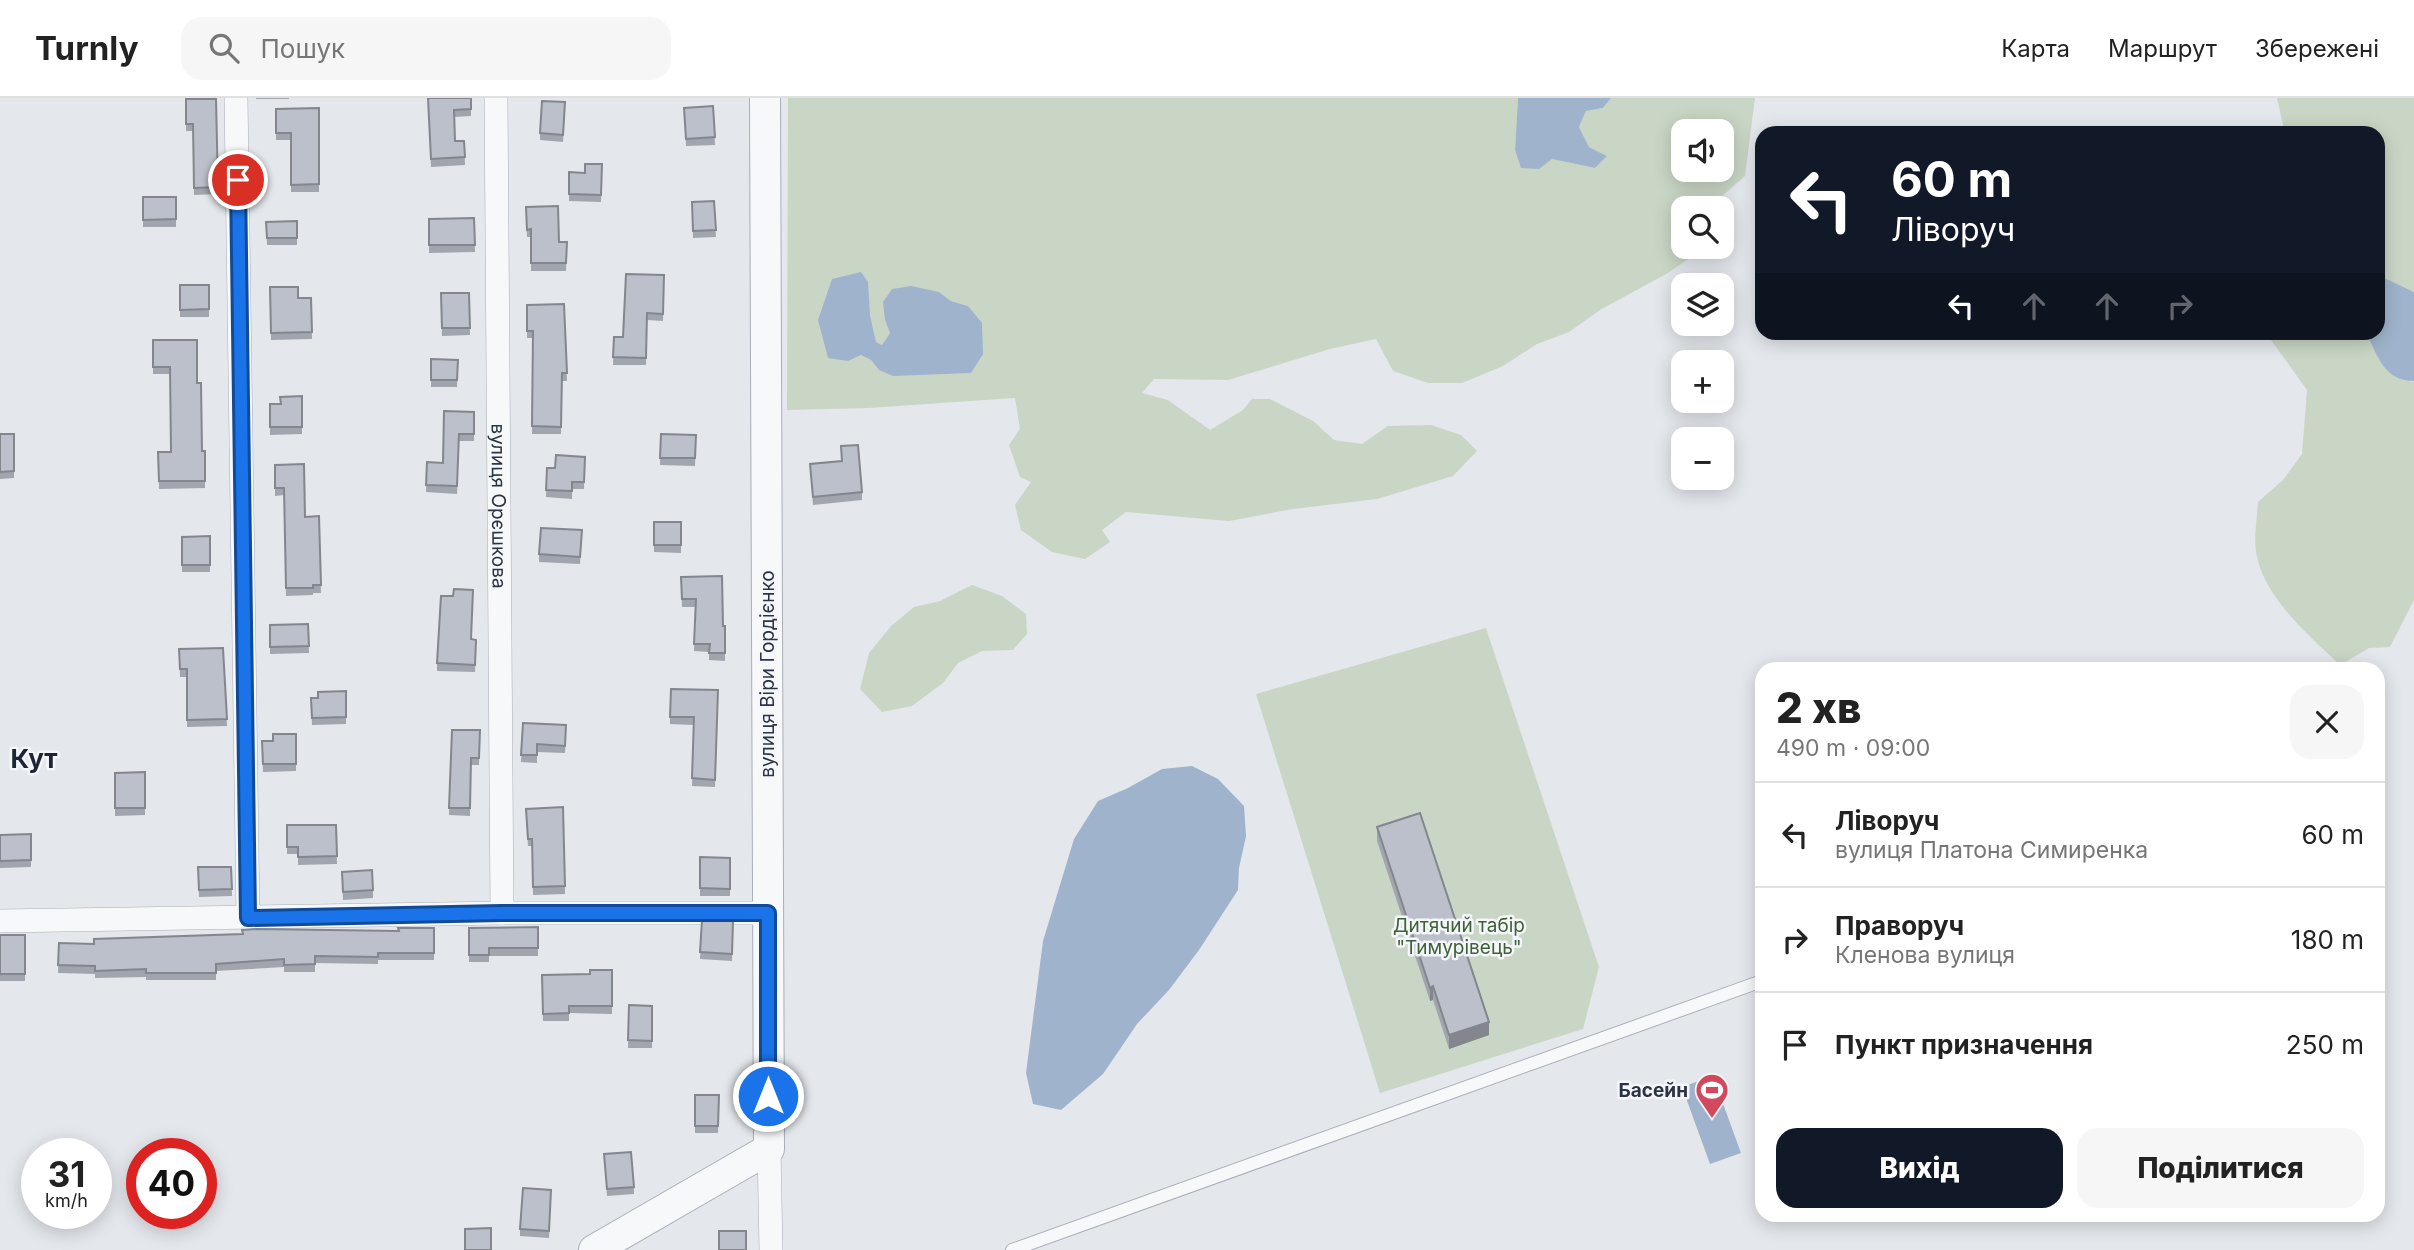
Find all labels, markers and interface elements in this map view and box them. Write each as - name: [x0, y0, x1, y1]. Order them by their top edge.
- search box: [181, 17, 671, 80]
- text: Turnly: [35, 28, 139, 68]
- icon: search: [205, 29, 243, 67]
- text: Пошук: [261, 33, 345, 64]
- text: Карта: [2001, 34, 2070, 63]
- text: Маршрут: [2108, 34, 2217, 63]
- text: Збережені: [2255, 34, 2379, 63]
- map controls: [1671, 119, 1734, 490]
- button: sound: [1671, 119, 1734, 182]
- pin: [208, 150, 268, 210]
- text: 60 m: [1891, 150, 2012, 209]
- icon: left: [1776, 154, 1867, 245]
- icon: arrive: [219, 161, 257, 199]
- button: search: [1671, 196, 1734, 259]
- text: Ліворуч: [1891, 210, 2015, 249]
- button: layers: [1671, 273, 1734, 336]
- icon: left: [1942, 287, 1980, 325]
- icon: ahead: [2015, 287, 2053, 325]
- icon: ahead: [2088, 287, 2126, 325]
- icon: right: [2161, 287, 2199, 325]
- button: +: [1671, 350, 1734, 413]
- street label: вулиця Орєшкова: [486, 423, 511, 589]
- button: −: [1671, 427, 1734, 490]
- street label: вулиця Віри Гордієнко: [756, 570, 779, 778]
- text: 2 хв: [1776, 682, 1861, 733]
- button: close: [2290, 685, 2364, 759]
- text: 490 m · 09:00: [1776, 734, 1930, 762]
- district label: Кут: [10, 743, 58, 774]
- text: Ліворуч: [1835, 805, 1939, 836]
- icon: left: [1776, 816, 1814, 854]
- text: 60 m: [2301, 819, 2364, 850]
- text: вулиця Платона Симиренка: [1835, 836, 2148, 864]
- text: Праворуч: [1835, 910, 1964, 941]
- park label: Дитячий табір "Тимурівець": [1393, 914, 1525, 959]
- icon: right: [1776, 921, 1814, 959]
- text: 180 m: [2291, 924, 2364, 955]
- text: Кленова вулиця: [1835, 941, 2015, 969]
- icon: arrive: [1776, 1026, 1814, 1064]
- text: Пункт призначення: [1835, 1029, 2093, 1060]
- text: 250 m: [2286, 1029, 2364, 1060]
- position arrow: [731, 1059, 805, 1133]
- sports icon: Басейн: [1693, 1071, 1731, 1120]
- place label: Басейн: [1619, 1079, 1688, 1102]
- button: Вихід: [1776, 1128, 2063, 1208]
- button: Поділитися: [2077, 1128, 2364, 1208]
- speed limit sign: 40: [126, 1138, 217, 1229]
- text: 31: [48, 1153, 85, 1195]
- text: km/h: [45, 1190, 88, 1211]

